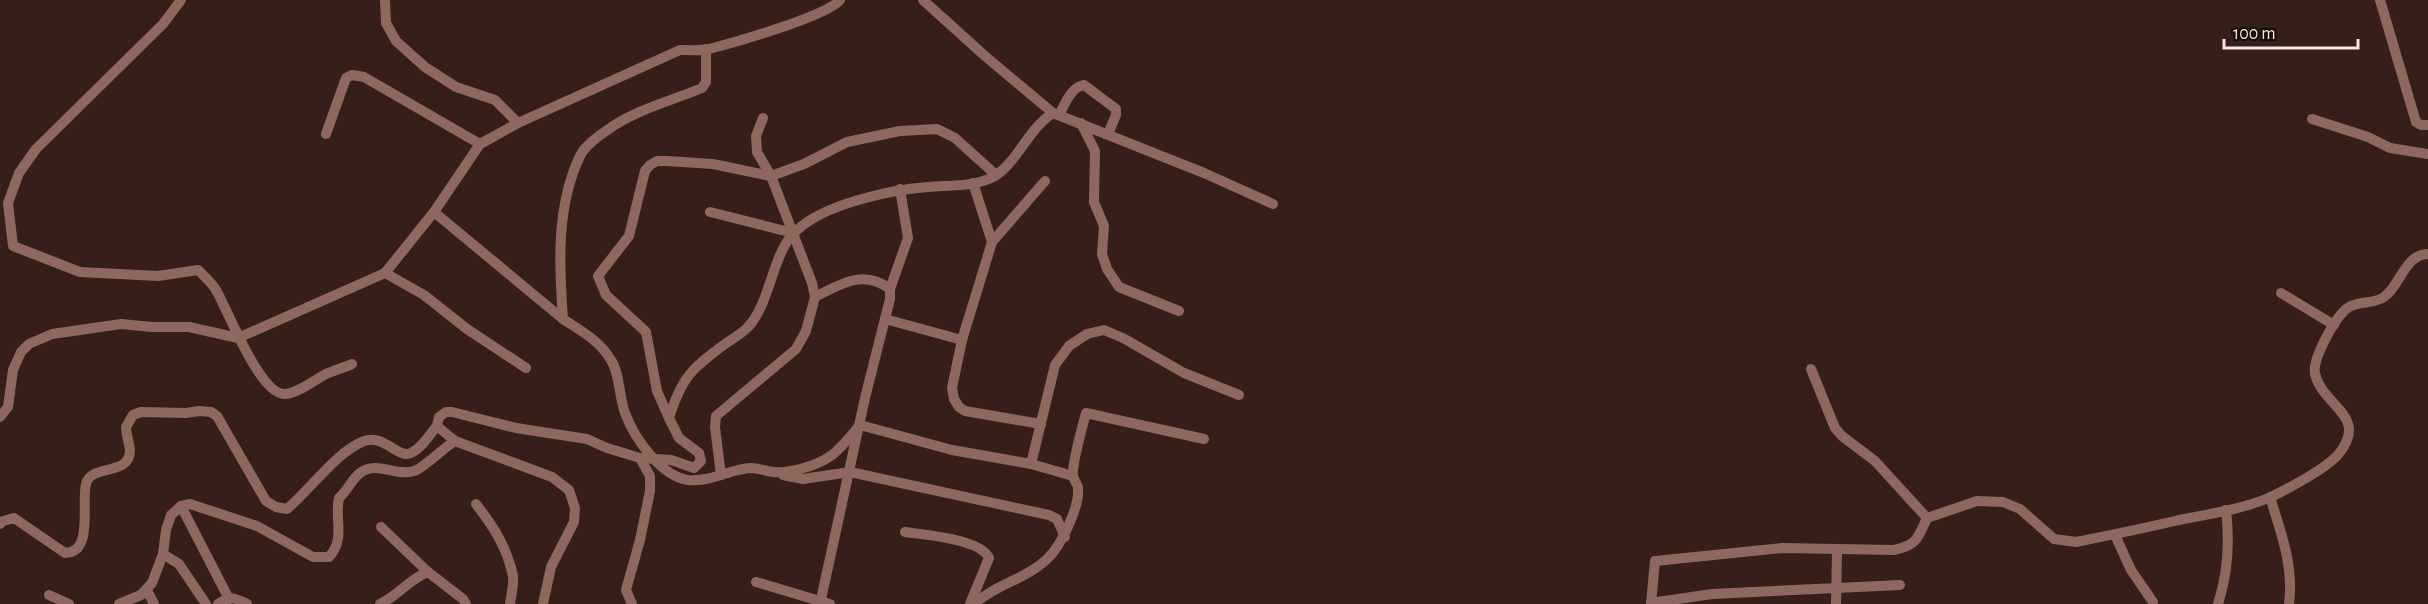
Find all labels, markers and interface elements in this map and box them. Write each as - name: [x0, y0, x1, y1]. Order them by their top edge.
- scale bar: [2224, 12, 2358, 50]
- text: 100 m: [2233, 25, 2276, 43]

